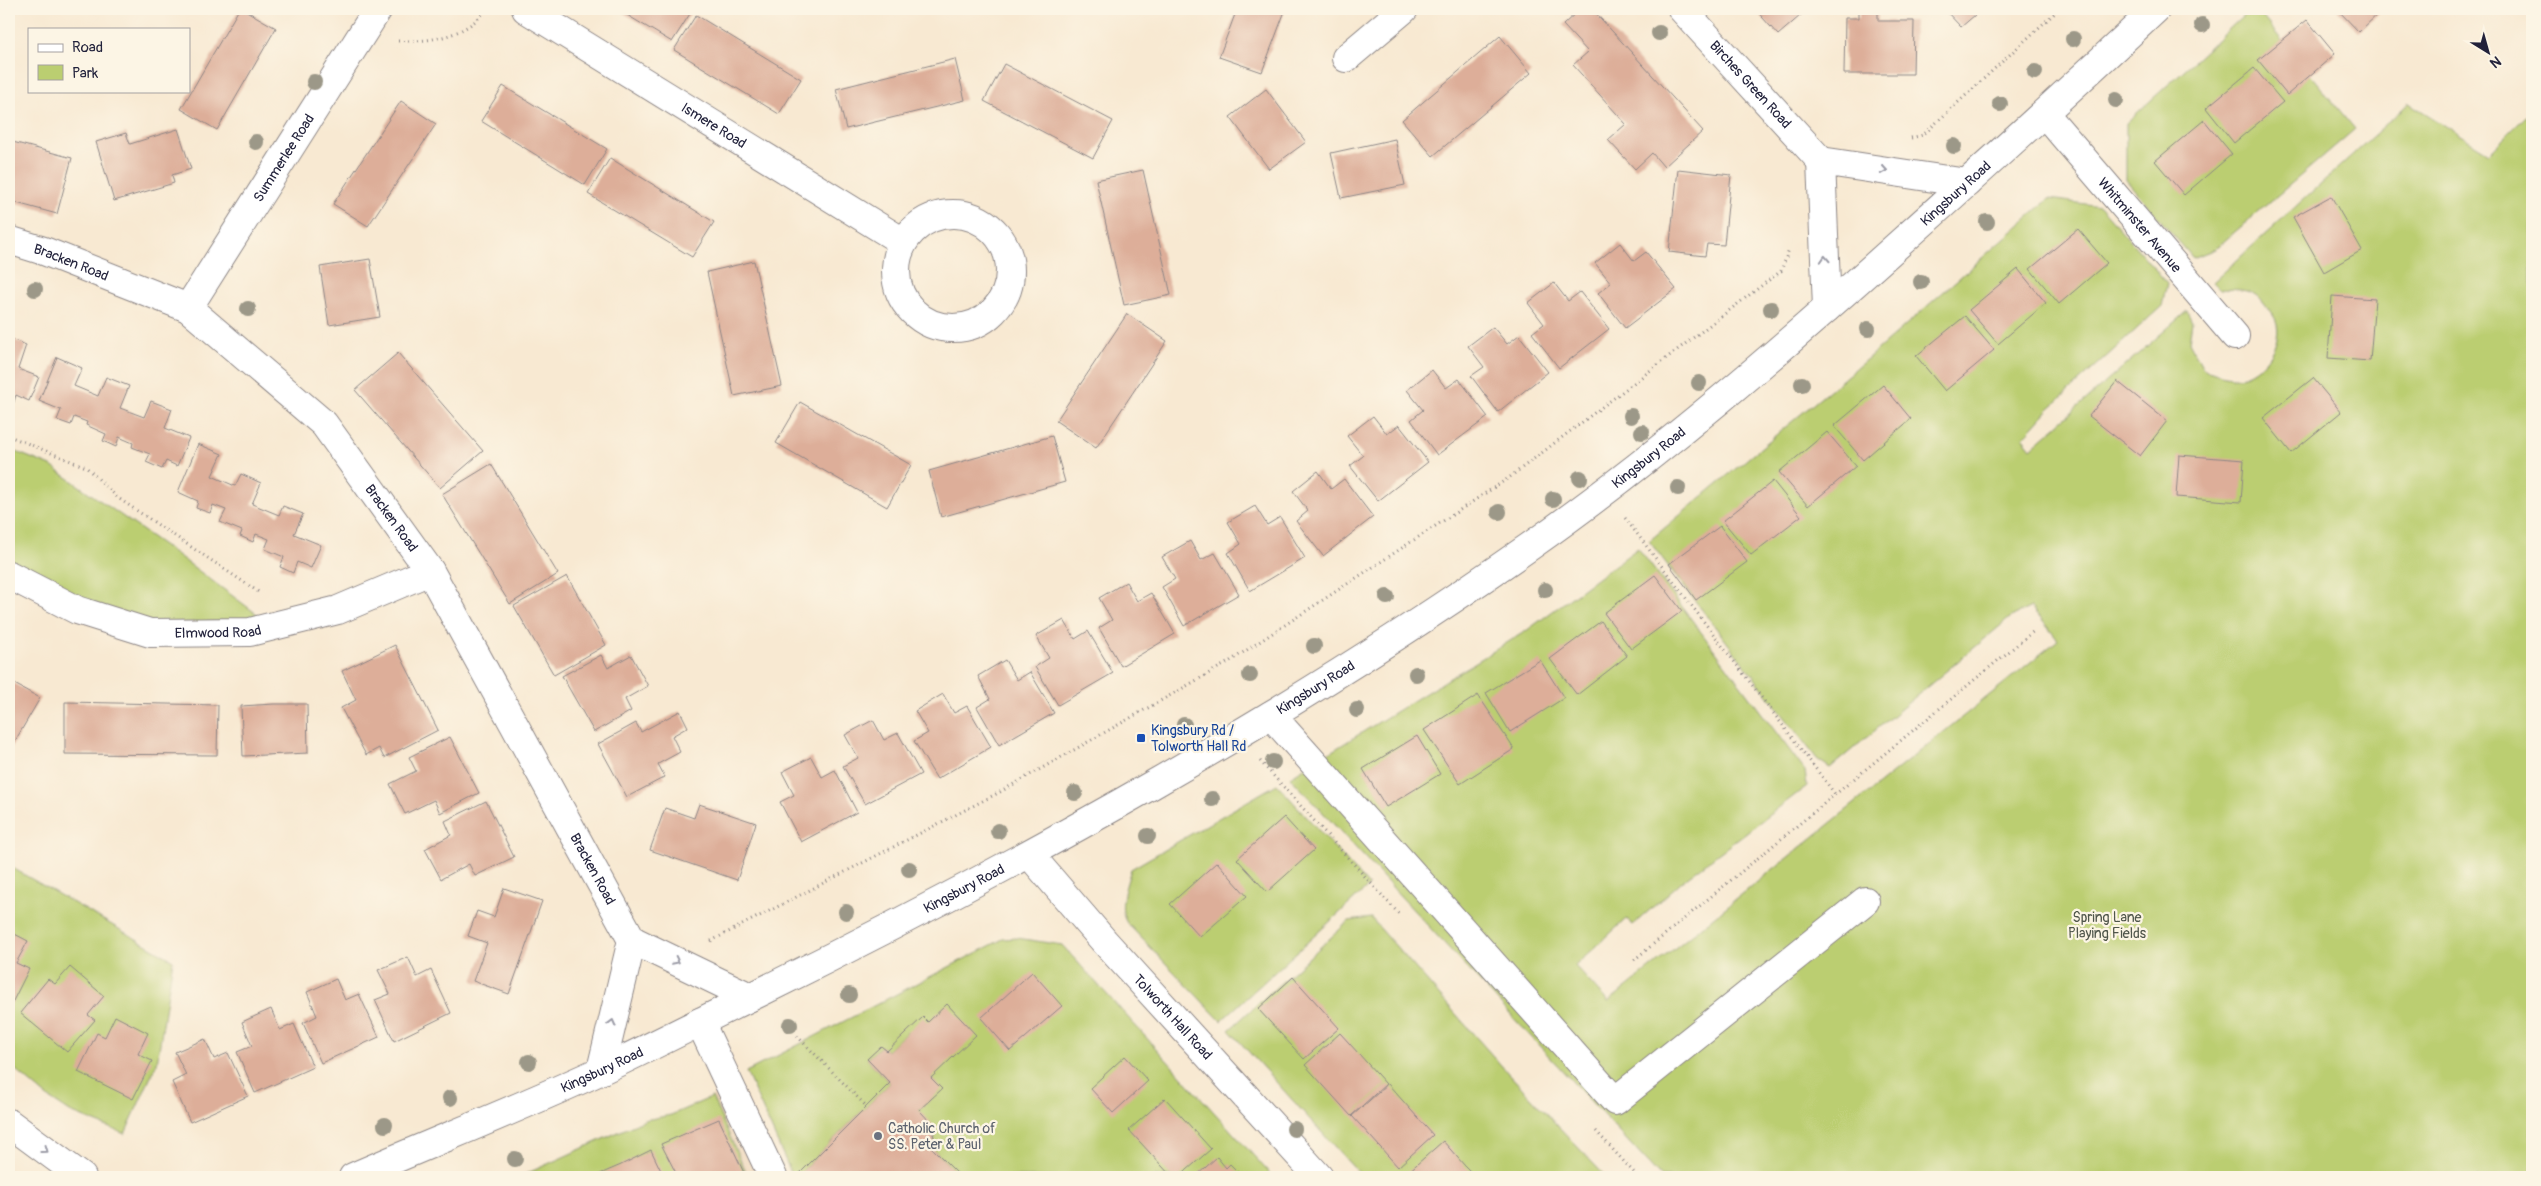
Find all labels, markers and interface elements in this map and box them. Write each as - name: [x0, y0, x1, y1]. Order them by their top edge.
- legend: [28, 28, 190, 92]
- north arrow: [2464, 28, 2514, 78]
- street label: Birches Green Road: [1706, 37, 1795, 132]
- text: Road: [72, 38, 103, 57]
- text: N: [2487, 52, 2504, 72]
- text: Park: [72, 64, 99, 83]
- street label: Ismere Road: [678, 99, 750, 152]
- street label: Summerlee Road: [249, 111, 318, 205]
- street label: Kingsbury Road: [1917, 157, 1994, 229]
- one-way arrow: [1880, 165, 1888, 175]
- street label: Whitminster Avenue: [2095, 174, 2185, 276]
- street label: Bracken Road: [32, 240, 111, 284]
- one-way arrow: [1820, 255, 1831, 263]
- street label: Kingsbury Road: [1608, 423, 1689, 492]
- street label: Bracken Road: [362, 481, 422, 555]
- street label: Elmwood Road: [175, 621, 263, 641]
- street label: Kingsbury Road: [1273, 657, 1358, 718]
- place label: Kingsbury Rd / Tolworth Hall Rd: [1151, 722, 1246, 755]
- marker: Kingsbury Rd / Tolworth Hall Rd: [1135, 732, 1147, 744]
- street label: Bracken Road: [567, 830, 620, 908]
- street label: Kingsbury Road: [921, 860, 1007, 917]
- park label: Spring Lane Playing Fields: [2068, 909, 2147, 942]
- one-way arrow: [671, 954, 680, 964]
- street label: Tolworth Hall Road: [1130, 971, 1216, 1063]
- one-way arrow: [606, 1019, 617, 1028]
- street label: Kingsbury Road: [558, 1043, 646, 1096]
- place label: Catholic Church of SS. Peter & Paul: [888, 1120, 996, 1153]
- marker: Catholic Church of SS. Peter & Paul: [872, 1130, 884, 1142]
- one-way arrow: [39, 1144, 49, 1153]

